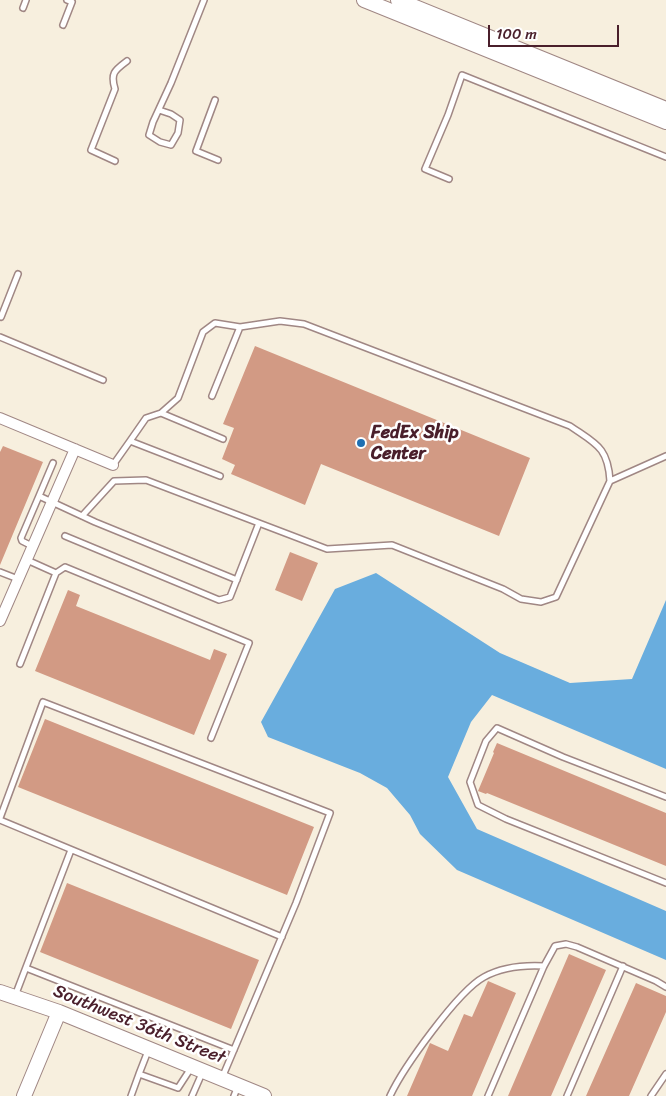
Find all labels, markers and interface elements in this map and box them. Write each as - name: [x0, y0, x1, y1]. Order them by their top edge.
- scale bar: [491, 15, 622, 47]
- text: 100 m: [496, 21, 537, 47]
- place label: FedEx Ship Center: [371, 422, 459, 464]
- marker: FedEx Ship Center: [355, 437, 367, 449]
- street label: Southwest 36th Street: [50, 981, 228, 1069]

